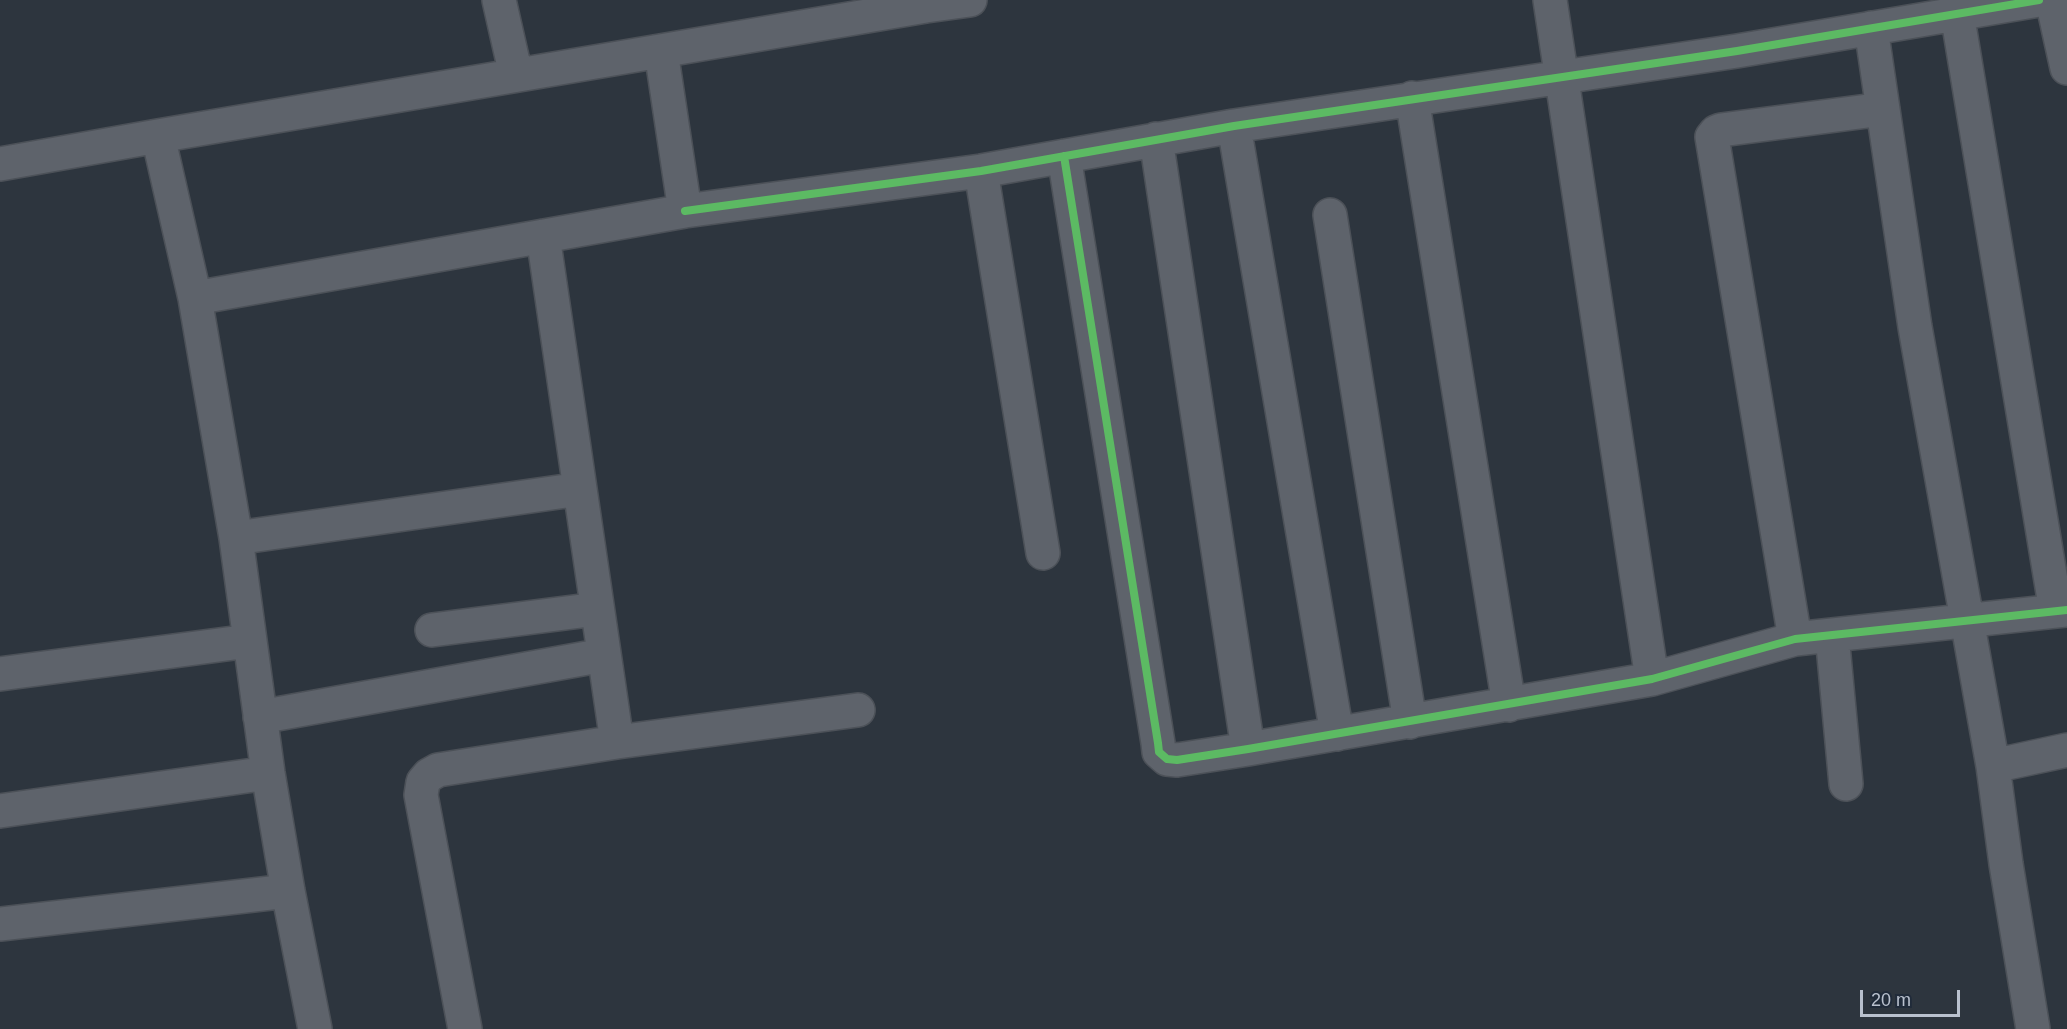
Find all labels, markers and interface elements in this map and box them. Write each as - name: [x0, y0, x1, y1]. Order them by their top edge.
- scale bar: [1863, 978, 1964, 1016]
- text: 20 m: [1871, 990, 1911, 1010]

